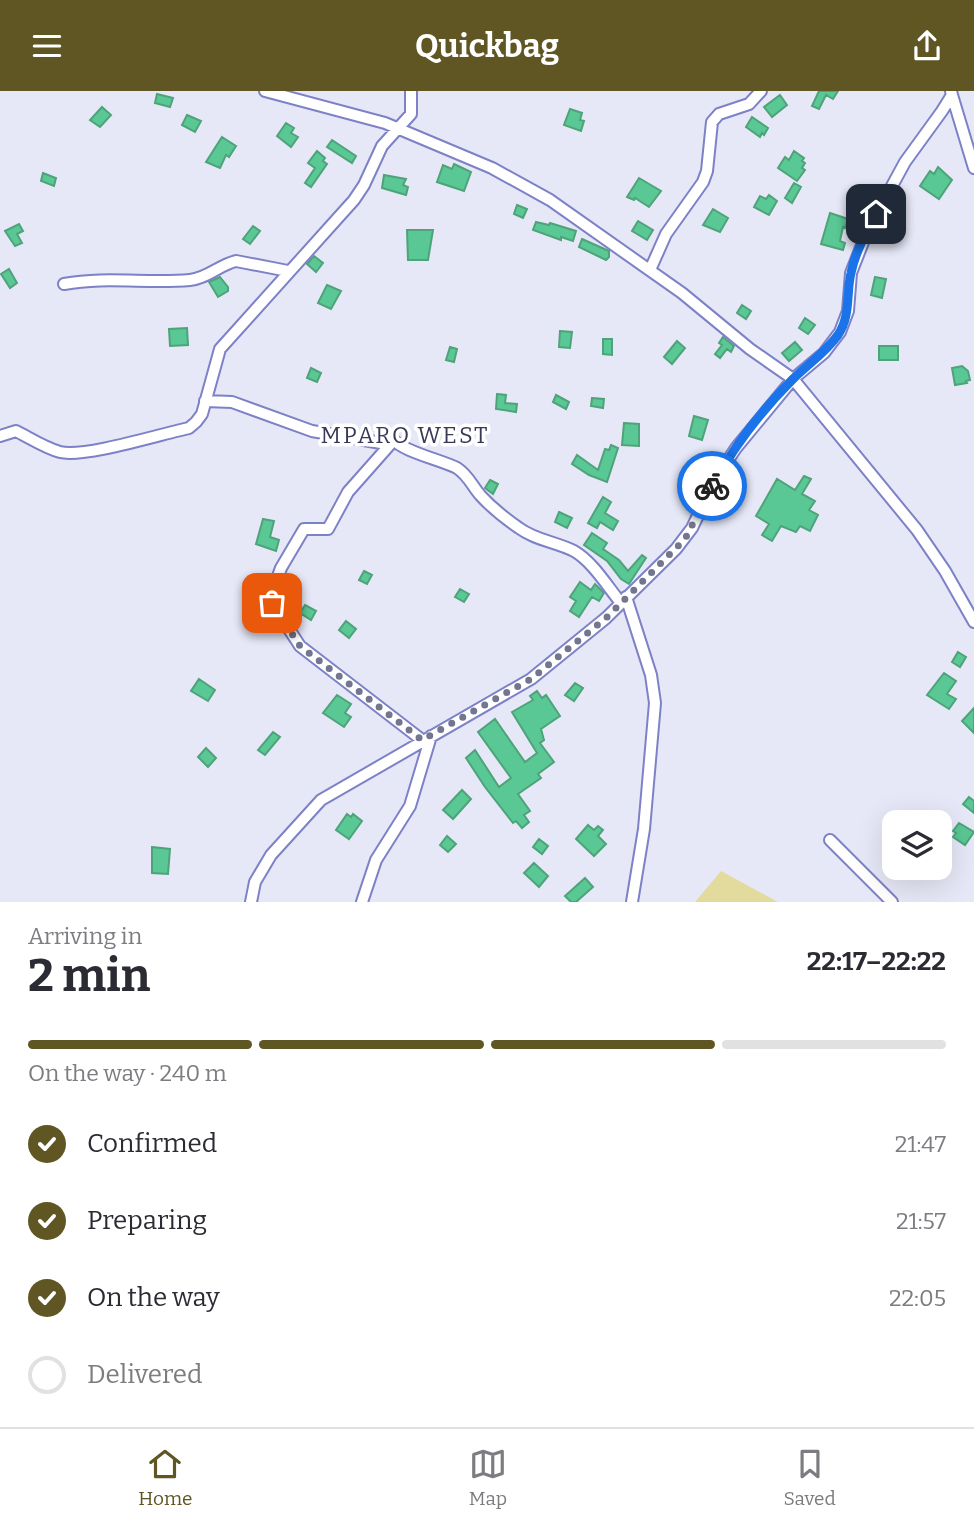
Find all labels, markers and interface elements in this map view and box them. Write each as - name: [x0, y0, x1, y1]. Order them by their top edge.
- icon: menu: [28, 27, 66, 65]
- text: Quickbag: [415, 27, 559, 65]
- icon: share: [908, 27, 946, 65]
- pin: [846, 184, 906, 244]
- icon: home: [857, 195, 895, 233]
- district label: MPARO WEST: [321, 421, 489, 449]
- courier: [677, 451, 747, 521]
- icon: bike: [693, 467, 731, 505]
- pin: [242, 573, 302, 633]
- icon: bag: [253, 584, 291, 622]
- map controls: [882, 810, 952, 880]
- button: layers: [882, 810, 952, 880]
- text: Arriving in: [28, 922, 142, 950]
- text: 22:17–22:22: [807, 946, 946, 977]
- text: 2 min: [28, 948, 150, 1003]
- text: On the way · 240 m: [28, 1059, 227, 1087]
- icon: check: [28, 1125, 66, 1163]
- text: Confirmed: [87, 1128, 217, 1159]
- text: 21:47: [895, 1130, 946, 1158]
- icon: check: [28, 1202, 66, 1240]
- text: Preparing: [87, 1205, 207, 1236]
- text: 21:57: [896, 1207, 946, 1235]
- icon: check: [28, 1279, 66, 1317]
- text: On the way: [87, 1282, 220, 1313]
- text: 22:05: [889, 1284, 946, 1312]
- text: Delivered: [87, 1359, 202, 1390]
- tab: Home: [138, 1445, 192, 1510]
- tab: Map: [469, 1445, 507, 1510]
- tab: Saved: [784, 1445, 836, 1510]

